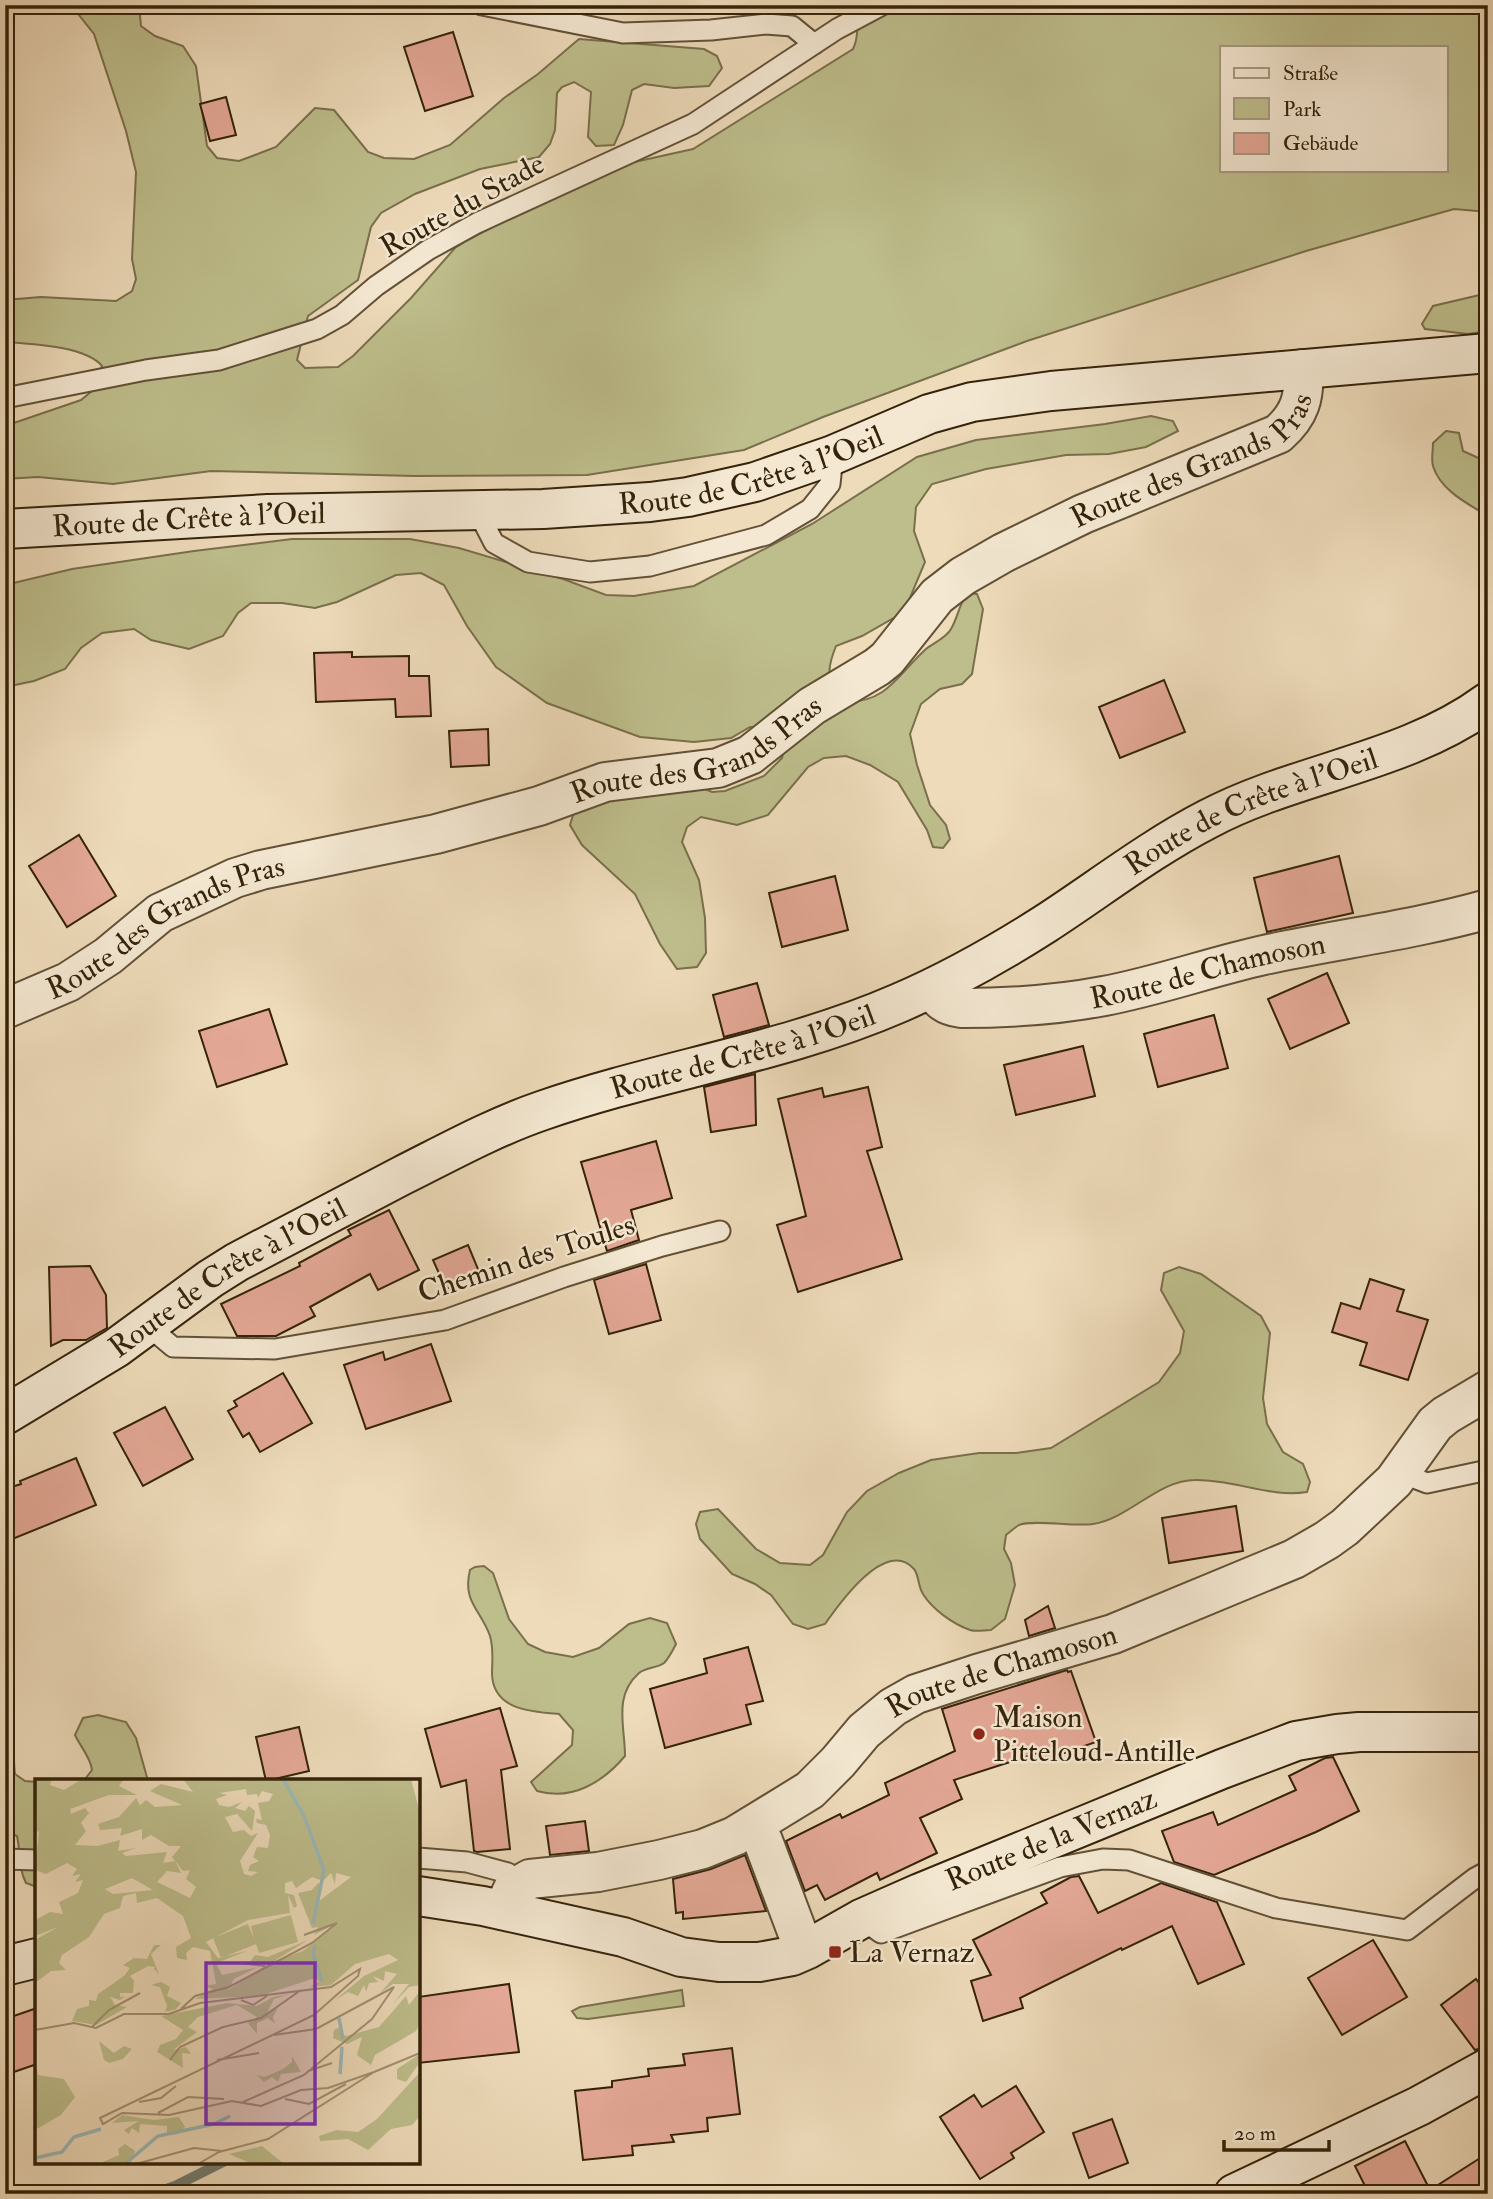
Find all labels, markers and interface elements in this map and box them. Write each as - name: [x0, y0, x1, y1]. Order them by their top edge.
- legend: [1220, 46, 1448, 172]
- text: Straße: [1283, 60, 1338, 87]
- text: Park: [1283, 96, 1321, 123]
- text: Gebäude: [1283, 130, 1359, 157]
- street label: Route du Stade: [374, 145, 551, 266]
- street label: Route des Grands Pras: [1064, 390, 1321, 536]
- street label: Route de Crête à l'Oeil: [617, 418, 889, 523]
- street label: Route de Crête à l'Oeil: [51, 495, 326, 545]
- street label: Route des Grands Pras: [566, 687, 828, 812]
- street label: Route de Crête à l'Oeil: [1118, 740, 1383, 884]
- street label: Route des Grands Pras: [41, 848, 288, 1008]
- street label: Route de Chamoson: [1087, 925, 1328, 1017]
- street label: Route de Crête à l'Oeil: [606, 996, 881, 1108]
- street label: Route de Crête à l'Oeil: [102, 1190, 353, 1366]
- street label: Chemin des Toules: [413, 1206, 639, 1311]
- street label: Route de Chamoson: [879, 1616, 1121, 1726]
- place label: Maison Pitteloud-Antille: [993, 1699, 1195, 1770]
- marker: Maison Pitteloud-Antille: [971, 1726, 987, 1742]
- inset map: [35, 1779, 420, 2164]
- street label: Route de la Vernaz: [940, 1780, 1162, 1899]
- place label: La Vernaz: [849, 1934, 974, 1971]
- marker: La Vernaz: [827, 1944, 843, 1960]
- scale bar: [1224, 2108, 1328, 2152]
- text: 20 m: [1234, 2120, 1276, 2147]

